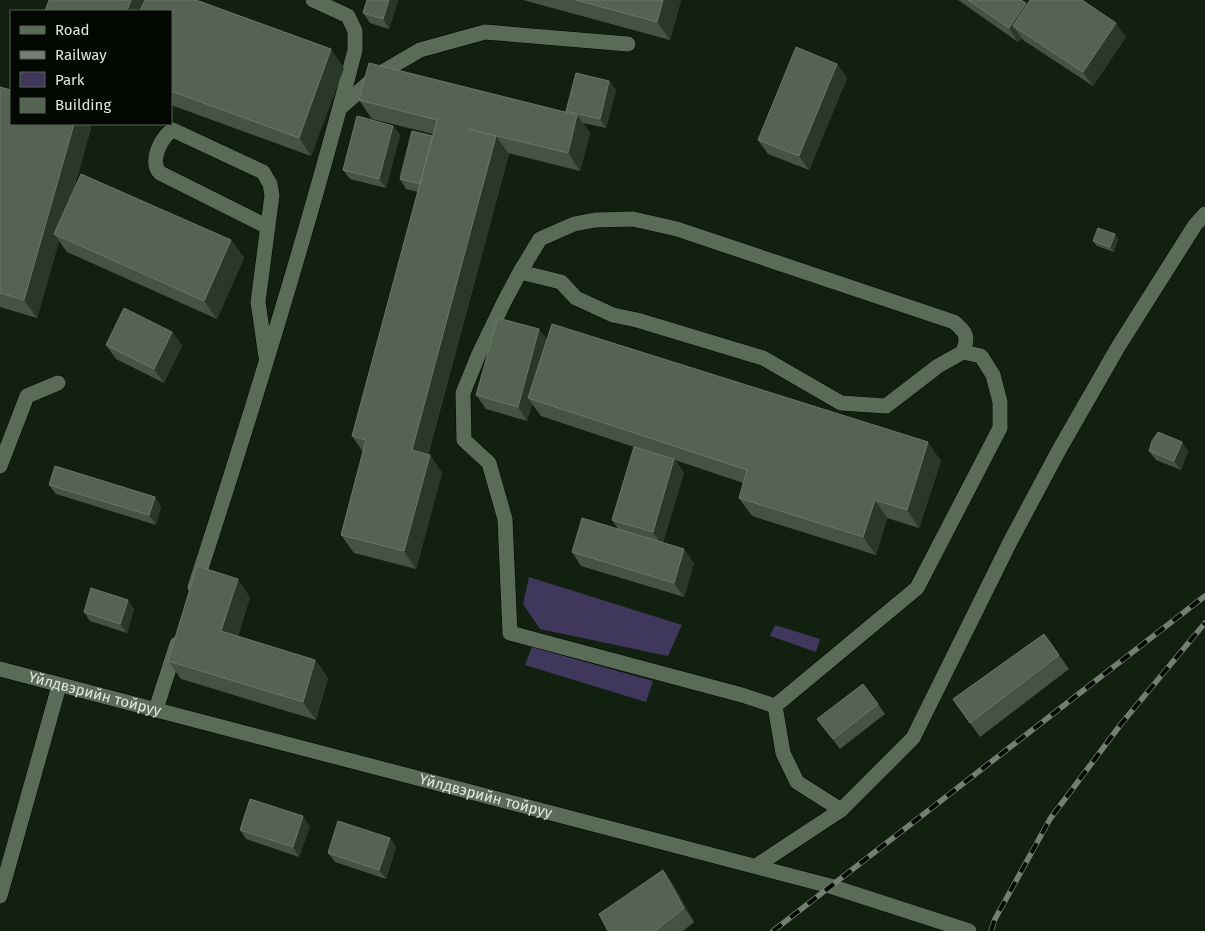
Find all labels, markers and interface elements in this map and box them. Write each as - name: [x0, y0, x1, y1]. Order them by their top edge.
- legend: [10, 10, 172, 125]
- text: Road: [55, 21, 90, 39]
- text: Railway: [55, 46, 107, 64]
- text: Park: [55, 71, 85, 89]
- text: Building: [55, 96, 111, 114]
- street label: Үйлдвэрийн тойруу: [26, 668, 164, 720]
- street label: Үйлдвэрийн тойруу: [417, 770, 555, 822]

